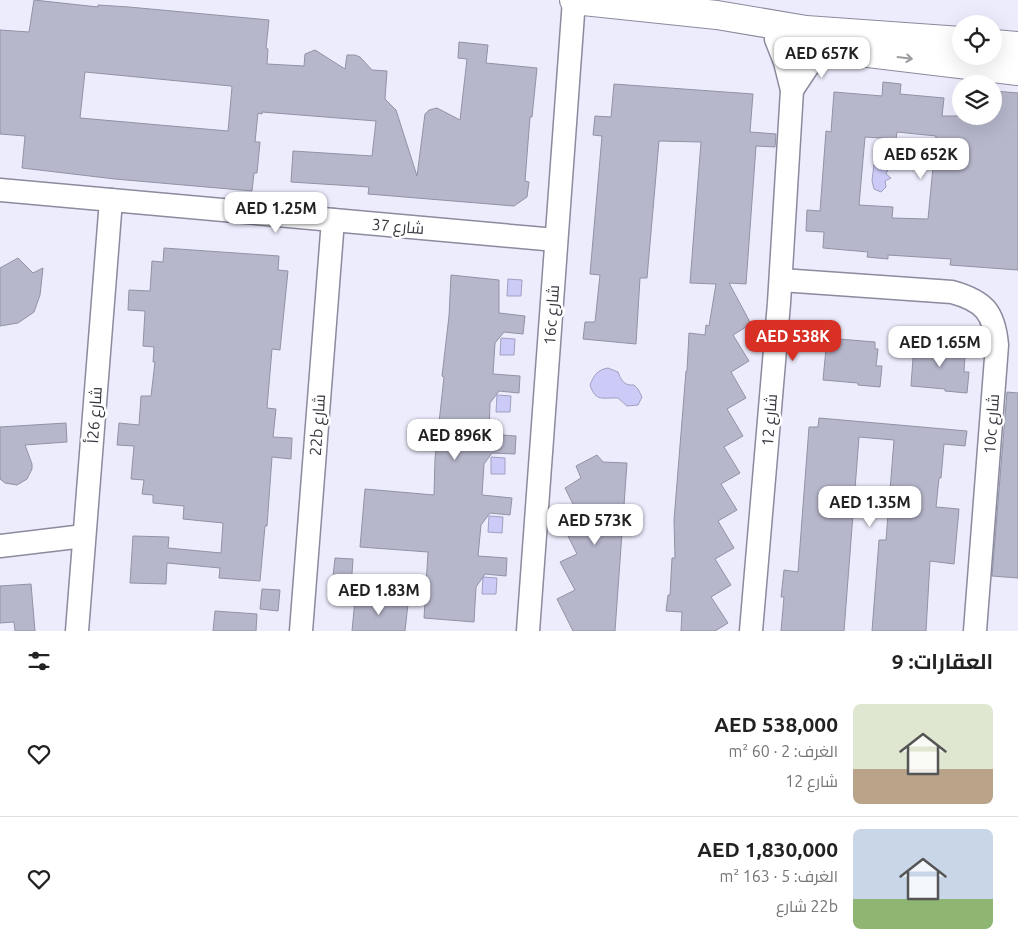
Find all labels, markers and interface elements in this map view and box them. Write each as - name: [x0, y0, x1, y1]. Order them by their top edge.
- map controls: [952, 15, 1002, 125]
- button: locate: [952, 15, 1002, 65]
- pin: AED 657K: [770, 36, 874, 79]
- text: AED 657K: [785, 44, 859, 62]
- one-way arrow: [896, 53, 912, 63]
- button: layers: [952, 75, 1002, 125]
- pin: AED 652K: [869, 138, 973, 180]
- text: AED 652K: [884, 145, 958, 163]
- pin: AED 1.25M: [219, 192, 333, 234]
- text: AED 1.25M: [235, 199, 317, 217]
- street label: شارع 37: [371, 215, 425, 240]
- street label: 16c شارع: [540, 284, 565, 346]
- pin: AED 538K: [741, 320, 845, 362]
- pin: AED 1.65M: [883, 326, 997, 368]
- text: AED 538K: [756, 327, 830, 345]
- text: AED 1.65M: [899, 333, 981, 351]
- street label: شارع 26أ: [83, 386, 108, 444]
- street label: 22b شارع: [306, 393, 331, 457]
- street label: شارع 12: [758, 393, 783, 447]
- street label: 10c شارع: [980, 393, 1005, 455]
- pin: AED 896K: [403, 418, 507, 461]
- text: AED 896K: [418, 426, 492, 444]
- pin: AED 1.35M: [813, 486, 927, 528]
- text: AED 1.35M: [829, 493, 911, 511]
- pin: AED 573K: [543, 504, 647, 546]
- text: AED 573K: [558, 511, 632, 529]
- pin: AED 1.83M: [322, 574, 436, 616]
- text: AED 1.83M: [338, 581, 420, 599]
- icon: filters: [25, 647, 53, 675]
- text: العقارات: 9: [892, 649, 993, 673]
- text: AED 538,000: [714, 712, 838, 736]
- icon: home: [893, 724, 953, 784]
- icon: heart: [25, 740, 53, 768]
- text: الغرف: 2 · 60 m²: [729, 742, 838, 760]
- text: شارع 12: [785, 772, 838, 790]
- text: AED 1,830,000: [697, 837, 838, 861]
- icon: home: [893, 849, 953, 909]
- icon: heart: [25, 865, 53, 893]
- text: الغرف: 5 · 163 m²: [720, 867, 838, 885]
- text: 22b شارع: [776, 897, 838, 915]

